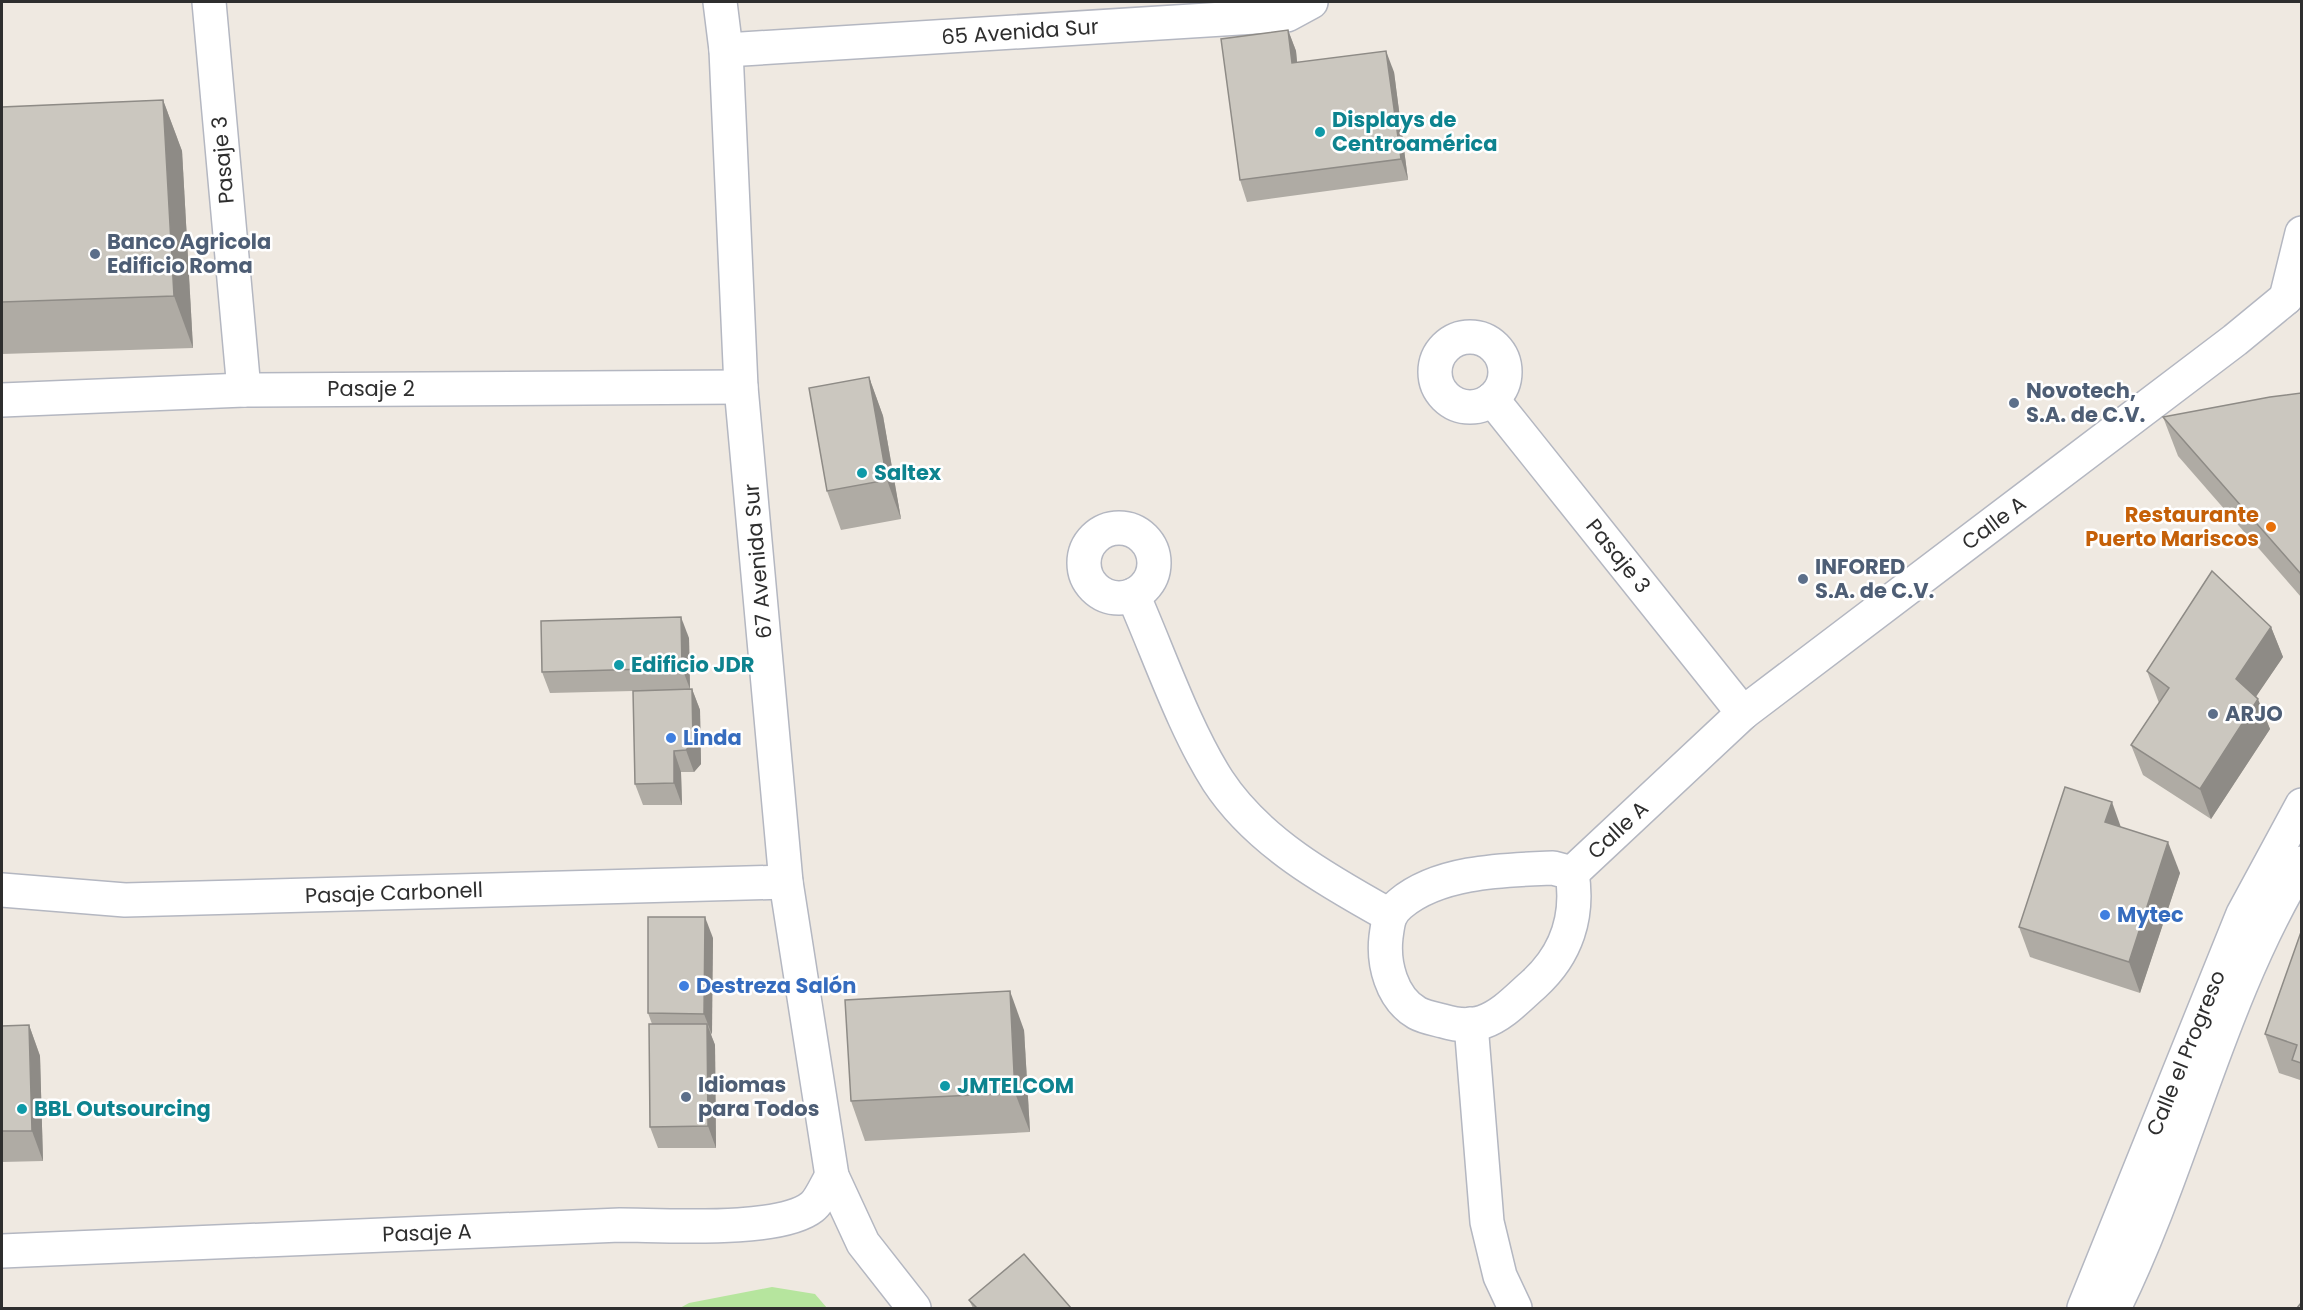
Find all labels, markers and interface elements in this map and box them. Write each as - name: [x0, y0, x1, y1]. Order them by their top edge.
- street label: 65 Avenida Sur: [940, 12, 1100, 51]
- place label: Displays de Centroamérica: [1332, 105, 1498, 158]
- street label: Pasaje 3: [204, 115, 241, 205]
- marker: Displays de Centroamérica: [1313, 125, 1327, 139]
- place label: Banco Agricola Edificio Roma: [107, 227, 271, 280]
- marker: Banco Agricola Edificio Roma: [88, 247, 102, 261]
- street label: Pasaje 2: [327, 374, 415, 403]
- place label: Novotech, S.A. de C.V.: [2026, 376, 2146, 429]
- marker: Novotech, S.A. de C.V.: [2007, 396, 2021, 410]
- place label: Saltex: [874, 458, 942, 487]
- marker: Saltex: [855, 466, 869, 480]
- street label: 67 Avenida Sur: [736, 482, 779, 640]
- street label: Calle A: [1956, 489, 2032, 556]
- place label: Restaurante Puerto Mariscos: [2085, 500, 2259, 553]
- street label: Pasaje 3: [1580, 512, 1657, 599]
- marker: Restaurante Puerto Mariscos: [2264, 520, 2278, 534]
- place label: INFORED S.A. de C.V.: [1815, 552, 1935, 605]
- marker: INFORED S.A. de C.V.: [1796, 572, 1810, 586]
- place label: Edificio JDR: [631, 650, 754, 679]
- marker: Edificio JDR: [612, 658, 626, 672]
- place label: ARJO: [2225, 699, 2283, 728]
- marker: ARJO: [2206, 707, 2220, 721]
- place label: Linda: [683, 723, 742, 752]
- marker: Linda: [664, 731, 678, 745]
- street label: Calle A: [1581, 794, 1654, 865]
- street label: Pasaje Carbonell: [305, 875, 483, 910]
- place label: Mytec: [2117, 900, 2184, 929]
- marker: Mytec: [2098, 908, 2112, 922]
- street label: Calle el Progreso: [2139, 966, 2232, 1140]
- place label: Destreza Salón: [696, 971, 856, 1000]
- marker: Destreza Salón: [677, 979, 691, 993]
- place label: Idiomas para Todos: [698, 1070, 819, 1123]
- place label: JMTELCOM: [957, 1071, 1074, 1100]
- marker: JMTELCOM: [938, 1079, 952, 1093]
- marker: Idiomas para Todos: [679, 1090, 693, 1104]
- place label: BBL Outsourcing: [34, 1094, 211, 1123]
- marker: BBL Outsourcing: [15, 1102, 29, 1116]
- street label: Pasaje A: [382, 1216, 472, 1249]

